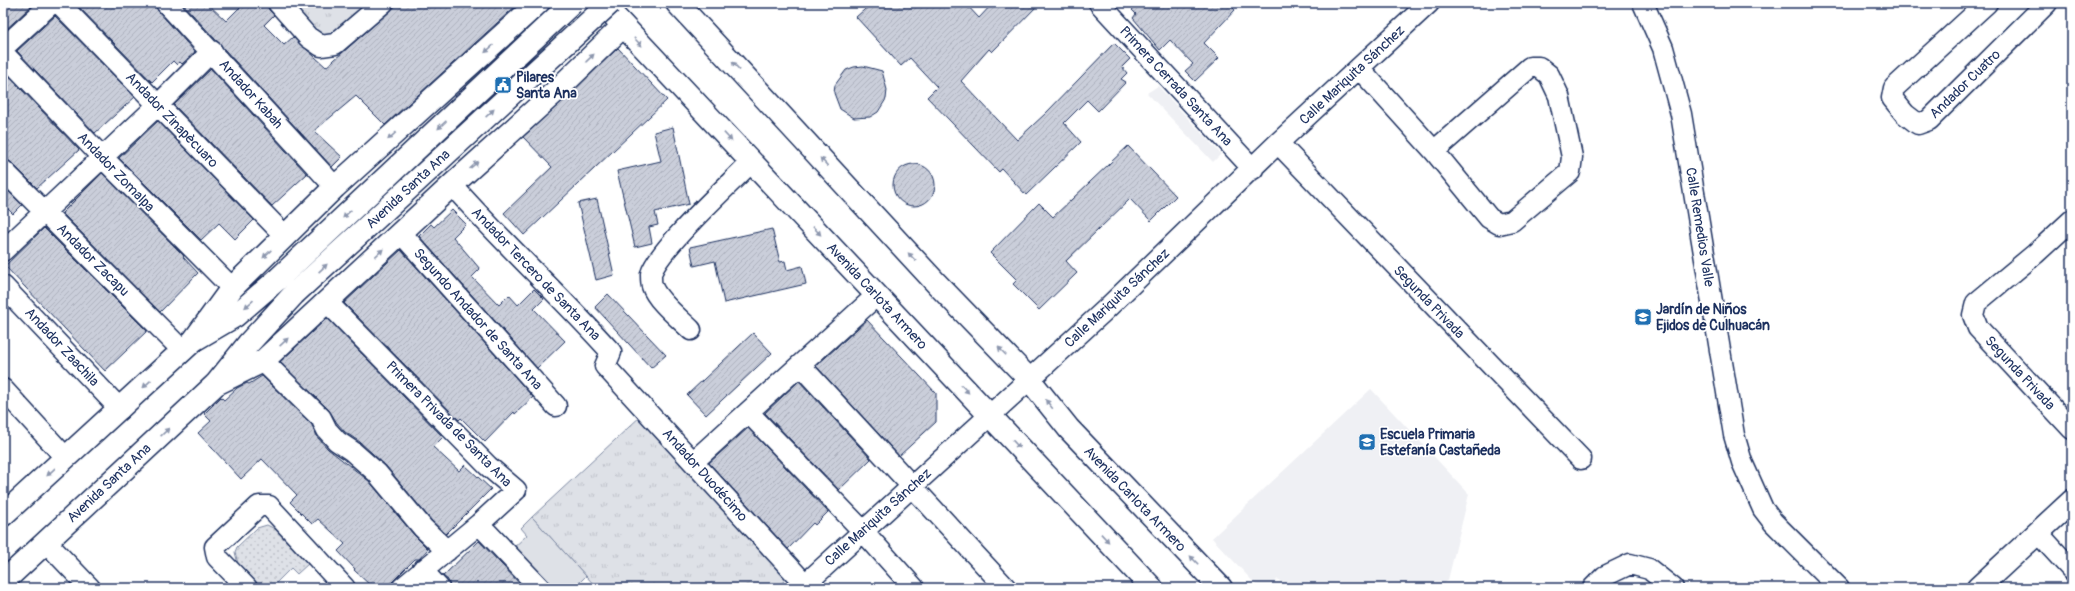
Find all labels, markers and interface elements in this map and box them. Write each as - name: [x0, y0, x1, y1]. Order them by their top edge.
- street label: Calle Mariquita Sánchez: [1296, 22, 1408, 128]
- street label: Primera Cerrada Santa Ana: [1116, 23, 1236, 149]
- one-way arrow: [634, 37, 643, 47]
- one-way arrow: [483, 44, 494, 53]
- street label: Andador Cuatro: [1926, 46, 2004, 122]
- one-way arrow: [585, 53, 595, 63]
- street label: Andador Kabah: [215, 56, 287, 132]
- one-way arrow: [731, 61, 740, 71]
- street label: Andador Zinapècuaro: [122, 69, 222, 172]
- place label: Pilares Santa Ana: [516, 69, 577, 102]
- public building icon: Pilares Santa Ana: [493, 75, 513, 95]
- one-way arrow: [485, 108, 495, 118]
- one-way arrow: [437, 121, 447, 130]
- street label: Andador Zomalpa: [74, 129, 158, 215]
- one-way arrow: [387, 131, 397, 140]
- one-way arrow: [723, 131, 732, 142]
- street label: Avenida Santa Ana: [362, 146, 454, 232]
- one-way arrow: [820, 157, 829, 166]
- one-way arrow: [470, 161, 479, 170]
- street label: Calle Remedios Valle: [1682, 166, 1718, 288]
- street label: Andador Tercero de Santa Ana: [468, 204, 604, 344]
- one-way arrow: [342, 209, 352, 219]
- street label: Andador Zacapu: [53, 220, 133, 300]
- one-way arrow: [812, 226, 822, 236]
- street label: Avenida Carlota Armero: [823, 239, 931, 353]
- street label: Segundo Andador de Santa Ana: [410, 245, 546, 393]
- street label: Calle Mariquita Sánchez: [1061, 245, 1173, 351]
- one-way arrow: [374, 248, 384, 258]
- one-way arrow: [262, 249, 272, 259]
- one-way arrow: [907, 252, 917, 262]
- street label: Segunda Privada: [1390, 262, 1468, 342]
- one-way arrow: [318, 263, 328, 272]
- one-way arrow: [243, 300, 254, 309]
- place label: Jardín de Niños Ejidos de Culhuacán: [1656, 301, 1770, 334]
- street label: Andador Zaachila: [21, 304, 103, 390]
- school or university icon: Jardín de Niños Ejidos de Culhuacán: [1633, 307, 1653, 327]
- street label: Segunda Privada: [1981, 332, 2059, 414]
- one-way arrow: [279, 337, 289, 347]
- one-way arrow: [997, 346, 1006, 356]
- street label: Primera Privada de Santa Ana: [383, 358, 515, 490]
- one-way arrow: [142, 379, 152, 389]
- one-way arrow: [960, 385, 969, 394]
- one-way arrow: [1044, 399, 1053, 410]
- street label: Andador Duodécimo: [659, 425, 751, 525]
- place label: Escuela Primaria Estefanía Castañeda: [1380, 426, 1501, 459]
- one-way arrow: [160, 427, 170, 436]
- school or university icon: Escuela Primaria Estefanía Castañeda: [1357, 432, 1377, 452]
- one-way arrow: [1011, 439, 1021, 449]
- street label: Avenida Santa Ana: [63, 440, 155, 526]
- street label: Avenida Carlota Armero: [1080, 443, 1190, 556]
- street label: Calle Mariquita Sánchez: [821, 465, 935, 569]
- one-way arrow: [46, 467, 56, 477]
- one-way arrow: [1100, 533, 1110, 543]
- one-way arrow: [1189, 555, 1199, 565]

